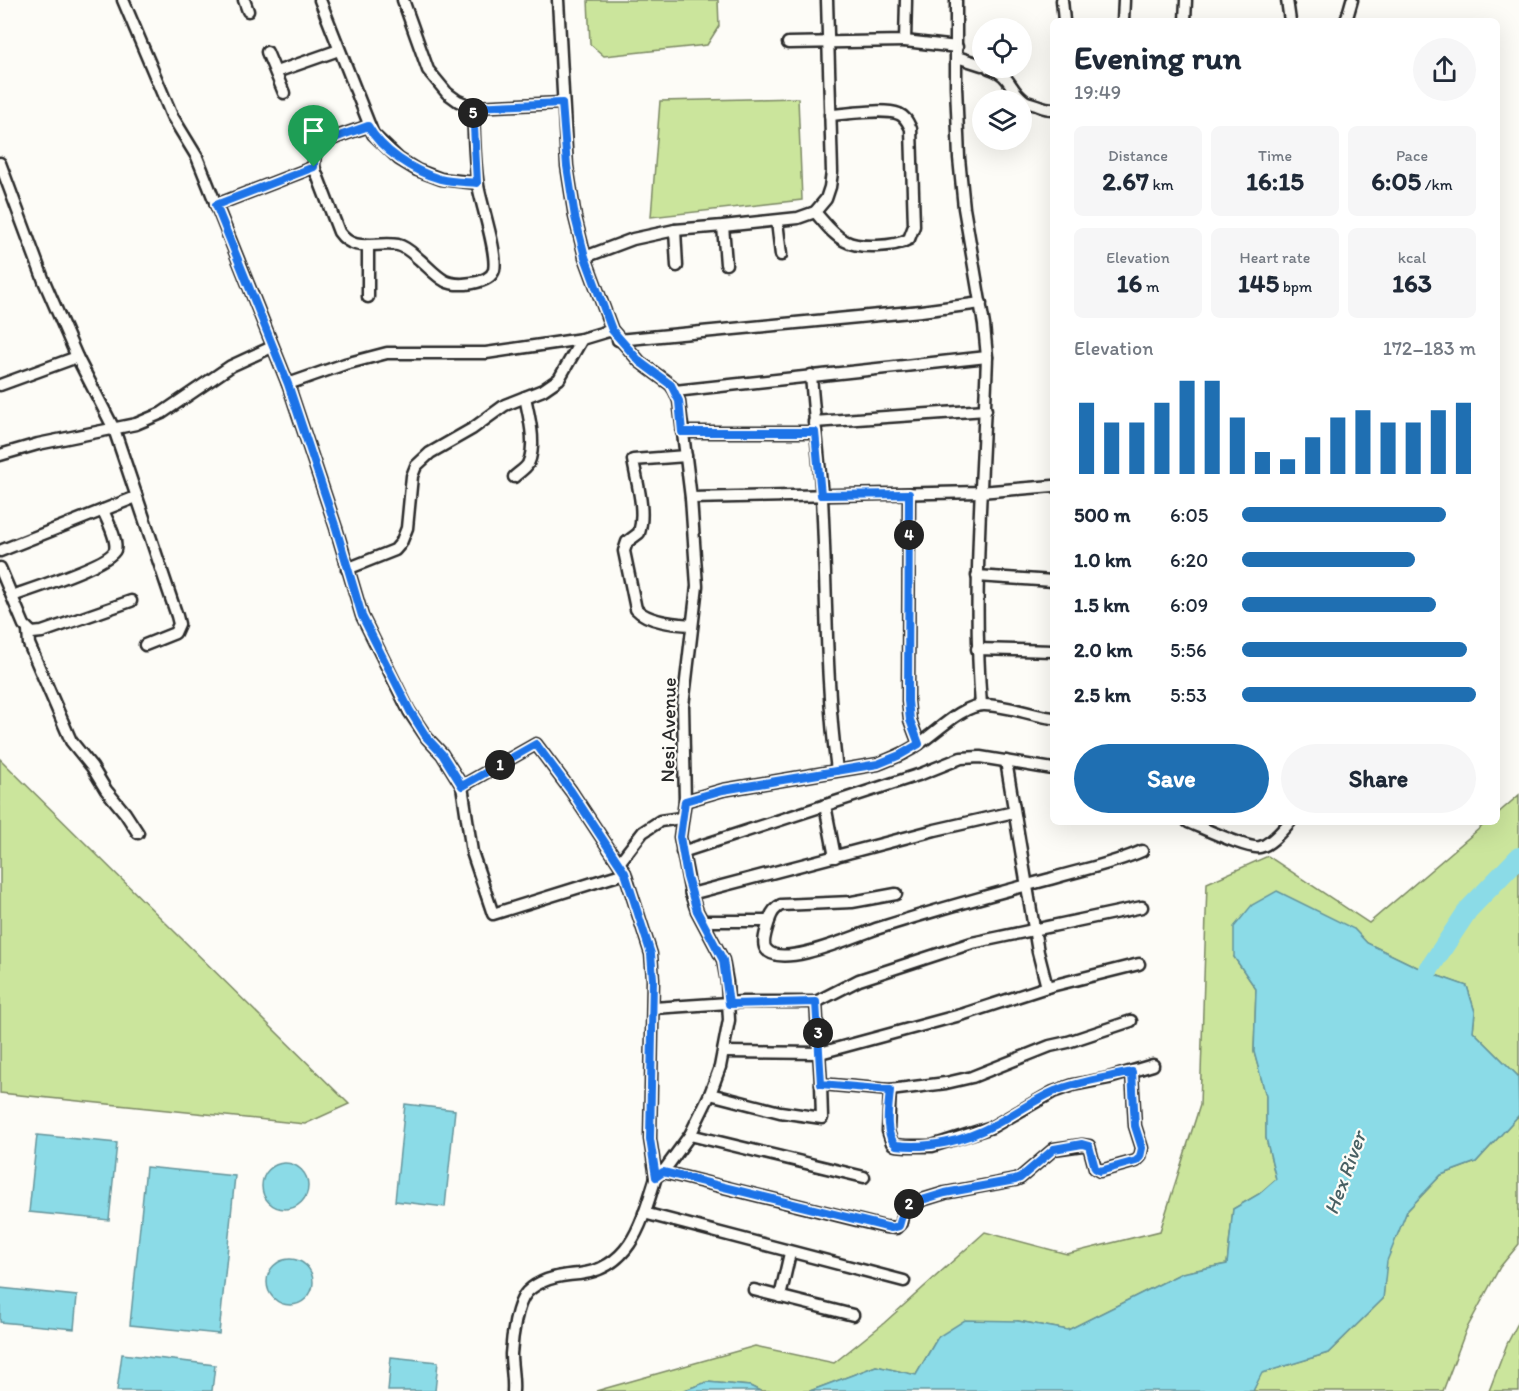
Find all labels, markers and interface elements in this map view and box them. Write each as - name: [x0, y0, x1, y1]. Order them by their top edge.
- map controls: [972, 18, 1032, 150]
- button: locate: [972, 18, 1032, 78]
- text: Evening run: [1074, 38, 1241, 77]
- button: share: [1413, 38, 1476, 101]
- text: 19:49: [1074, 80, 1121, 104]
- button: layers: [972, 90, 1032, 150]
- pin: 5: [458, 98, 488, 128]
- text: 5: [469, 103, 477, 122]
- pin: [288, 105, 339, 167]
- icon: arrive: [297, 114, 330, 147]
- text: Distance: [1108, 146, 1168, 165]
- text: Time: [1258, 146, 1292, 165]
- text: Pace: [1396, 146, 1428, 165]
- text: 2.67: [1102, 165, 1149, 197]
- text: 16:15: [1246, 165, 1304, 197]
- text: 6:05: [1371, 165, 1421, 197]
- text: km: [1149, 175, 1174, 194]
- text: /km: [1421, 175, 1453, 194]
- text: Elevation: [1106, 248, 1170, 267]
- text: Heart rate: [1240, 248, 1310, 267]
- text: kcal: [1398, 248, 1426, 267]
- text: 16: [1117, 267, 1142, 299]
- text: 145: [1238, 267, 1279, 299]
- text: 163: [1392, 267, 1432, 299]
- text: m: [1142, 277, 1159, 296]
- text: bpm: [1279, 277, 1312, 296]
- text: Elevation: [1074, 336, 1153, 360]
- text: 172–183 m: [1383, 336, 1476, 360]
- text: 500 m: [1074, 503, 1130, 527]
- text: 6:05: [1170, 503, 1208, 527]
- pin: 4: [894, 520, 924, 550]
- text: 4: [904, 525, 914, 544]
- text: 1.0 km: [1074, 548, 1131, 572]
- text: 6:20: [1170, 548, 1208, 572]
- text: 1.5 km: [1074, 593, 1130, 617]
- text: 6:09: [1170, 593, 1208, 617]
- text: 2.0 km: [1074, 638, 1133, 662]
- text: 5:56: [1170, 638, 1206, 662]
- street label: Nesi Avenue: [655, 677, 681, 783]
- text: 2.5 km: [1074, 683, 1131, 707]
- text: 5:53: [1170, 683, 1207, 707]
- button: Save: [1074, 744, 1269, 813]
- button: Share: [1281, 744, 1476, 813]
- pin: 1: [485, 750, 515, 780]
- text: 1: [496, 755, 504, 774]
- pin: 3: [803, 1018, 833, 1048]
- text: 3: [814, 1023, 822, 1042]
- water label: Hex River: [1318, 1126, 1372, 1218]
- pin: 2: [894, 1189, 924, 1219]
- text: 2: [905, 1194, 913, 1213]

